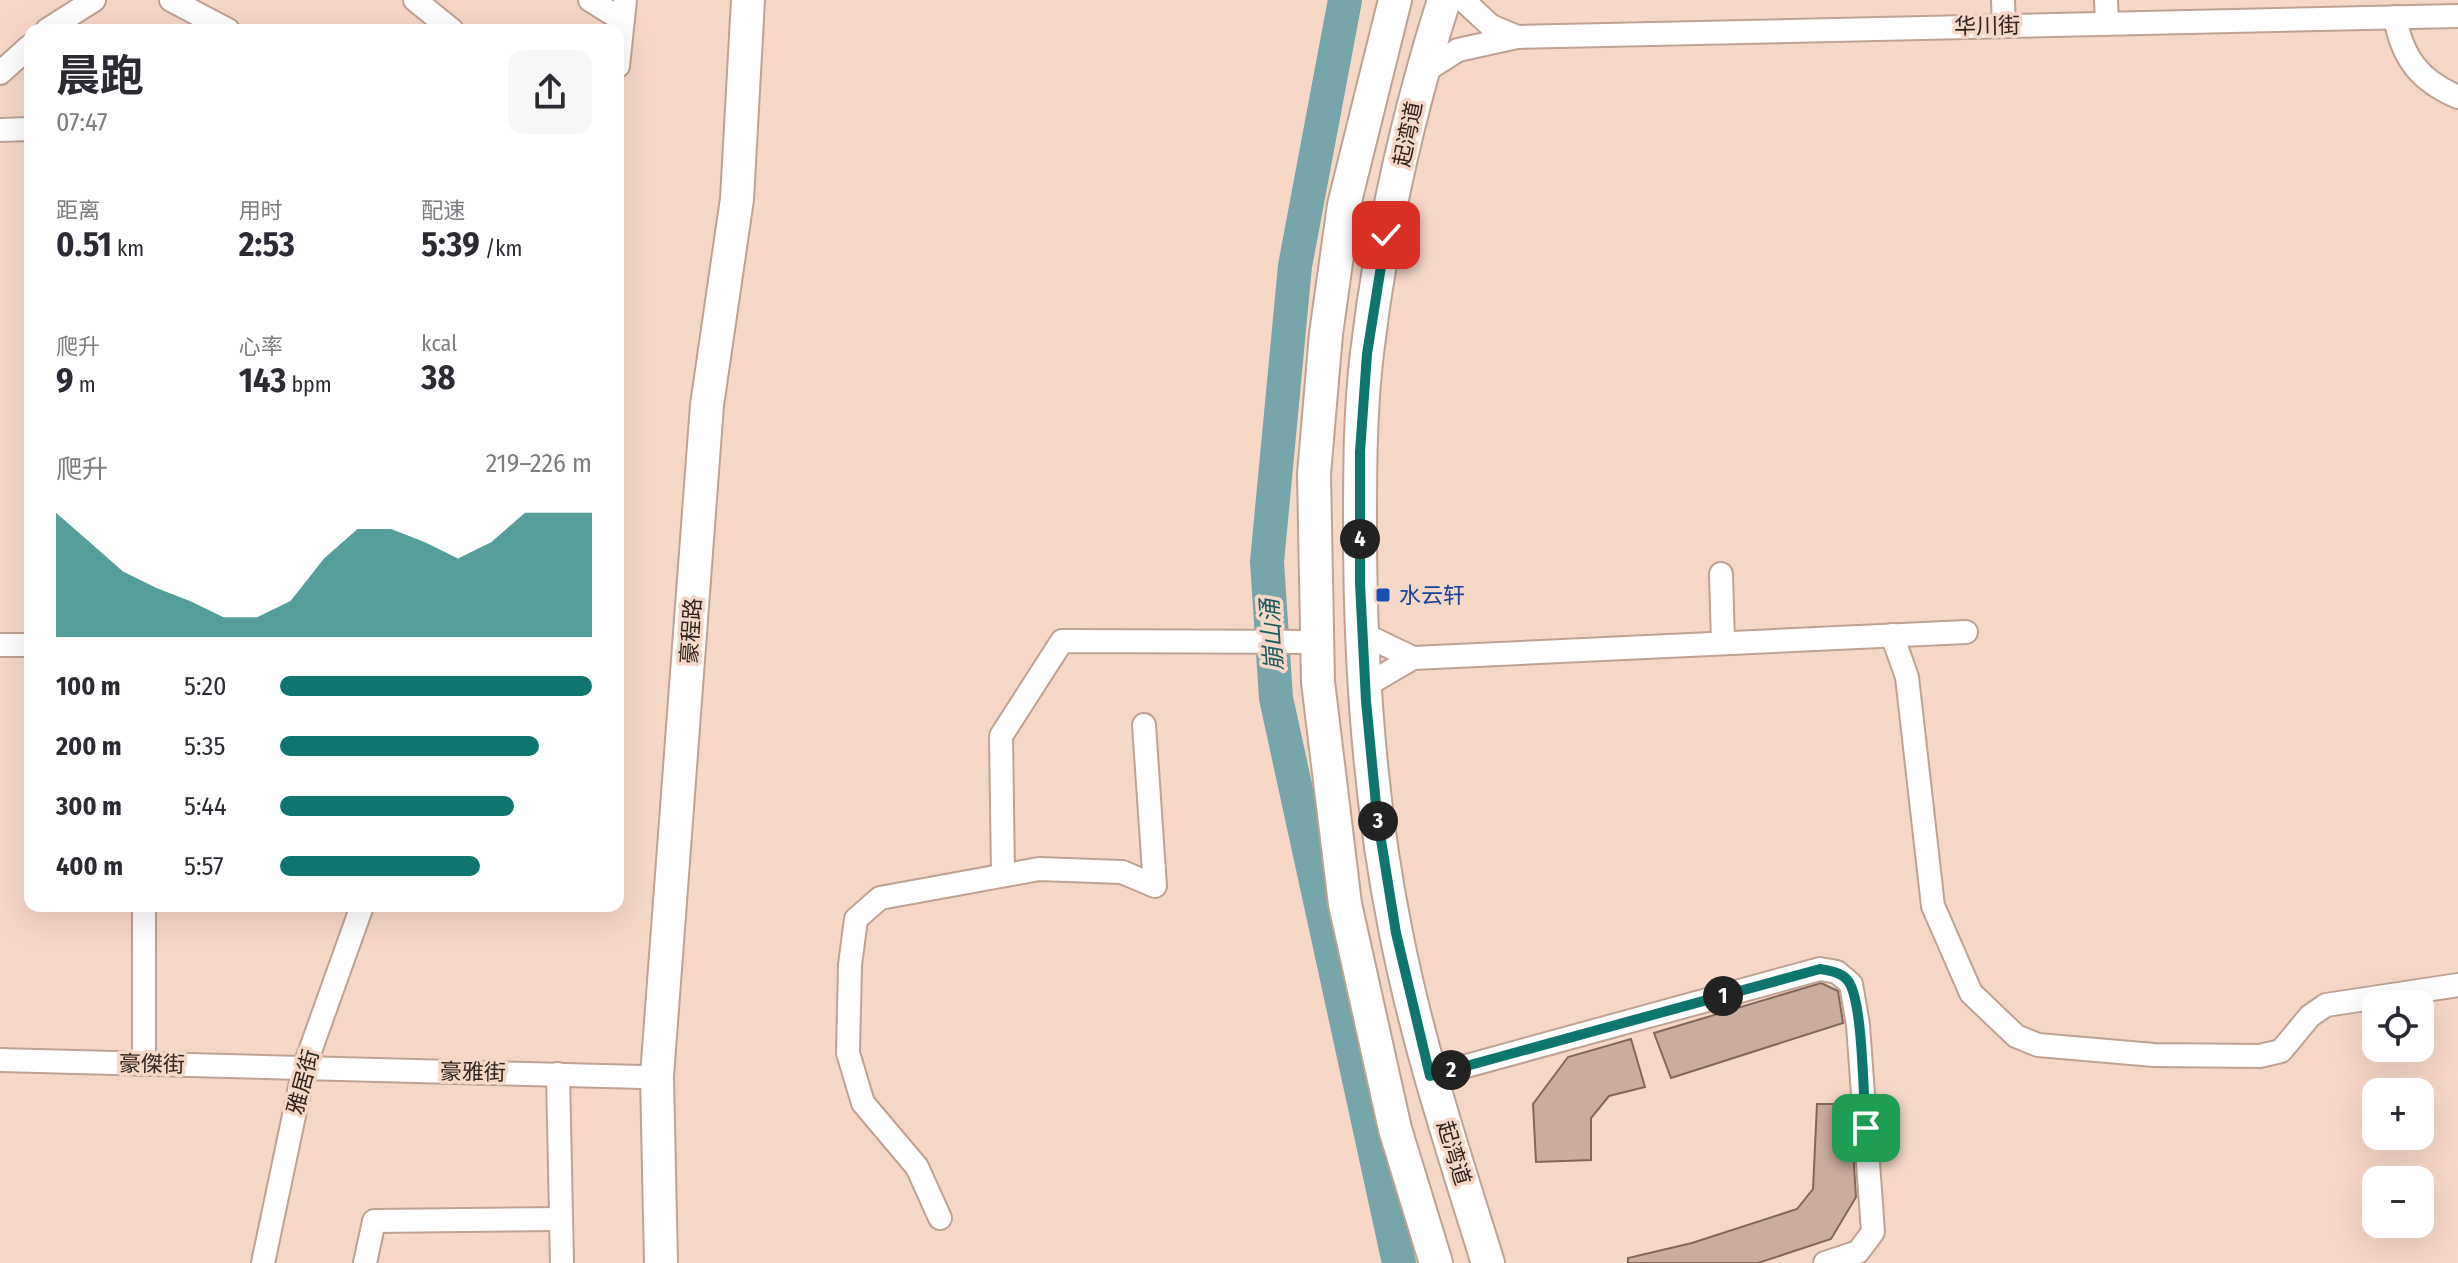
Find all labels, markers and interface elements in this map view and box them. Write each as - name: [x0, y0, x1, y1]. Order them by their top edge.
- street label: 华川街: [1954, 12, 2020, 40]
- text: 晨跑: [56, 50, 144, 103]
- button: share: [508, 50, 592, 134]
- street label: 起湾道: [1388, 99, 1428, 169]
- text: 07:47: [56, 107, 108, 138]
- text: 距离: [56, 197, 100, 224]
- text: 用时: [239, 197, 283, 224]
- text: 配速: [421, 197, 465, 224]
- pin: [1352, 201, 1420, 269]
- icon: check: [1364, 213, 1408, 257]
- text: 0.51: [56, 224, 112, 265]
- text: 2:53: [239, 224, 295, 265]
- text: 5:39: [421, 224, 480, 265]
- text: km: [112, 235, 144, 262]
- text: /km: [480, 235, 522, 262]
- text: kcal: [421, 330, 457, 357]
- text: 爬升: [56, 333, 100, 360]
- text: 心率: [239, 333, 283, 360]
- text: 38: [421, 357, 455, 398]
- text: 9: [56, 360, 74, 401]
- text: 143: [239, 360, 286, 401]
- text: m: [74, 371, 96, 398]
- text: bpm: [286, 371, 332, 398]
- text: 219–226 m: [486, 448, 592, 479]
- text: 爬升: [56, 454, 108, 485]
- pin: 4: [1340, 519, 1380, 559]
- text: 4: [1354, 525, 1366, 552]
- place label: 水云轩: [1399, 582, 1465, 609]
- marker: 水云轩: [1374, 586, 1392, 604]
- water label: 崩山涌: [1255, 595, 1288, 672]
- street label: 豪程路: [675, 597, 707, 665]
- text: 100 m: [56, 671, 121, 702]
- text: 5:20: [184, 671, 226, 702]
- text: 200 m: [56, 731, 122, 762]
- text: 5:35: [184, 731, 225, 762]
- text: 300 m: [56, 791, 122, 822]
- text: 5:44: [184, 791, 226, 822]
- pin: 3: [1358, 801, 1398, 841]
- text: 3: [1373, 807, 1383, 834]
- text: 400 m: [56, 851, 123, 882]
- text: 5:57: [184, 851, 223, 882]
- pin: 1: [1703, 976, 1743, 1016]
- text: 1: [1718, 982, 1728, 1009]
- map controls: [2362, 990, 2434, 1238]
- button: locate: [2362, 990, 2434, 1062]
- street label: 雅居街: [281, 1047, 325, 1117]
- street label: 豪傑街: [119, 1050, 185, 1078]
- pin: 2: [1431, 1050, 1471, 1090]
- text: 2: [1446, 1056, 1456, 1083]
- street label: 豪雅街: [440, 1058, 506, 1086]
- button: +: [2362, 1078, 2434, 1150]
- pin: [1832, 1094, 1900, 1162]
- icon: arrive: [1844, 1106, 1888, 1150]
- street label: 起湾道: [1431, 1117, 1477, 1189]
- button: −: [2362, 1166, 2434, 1238]

